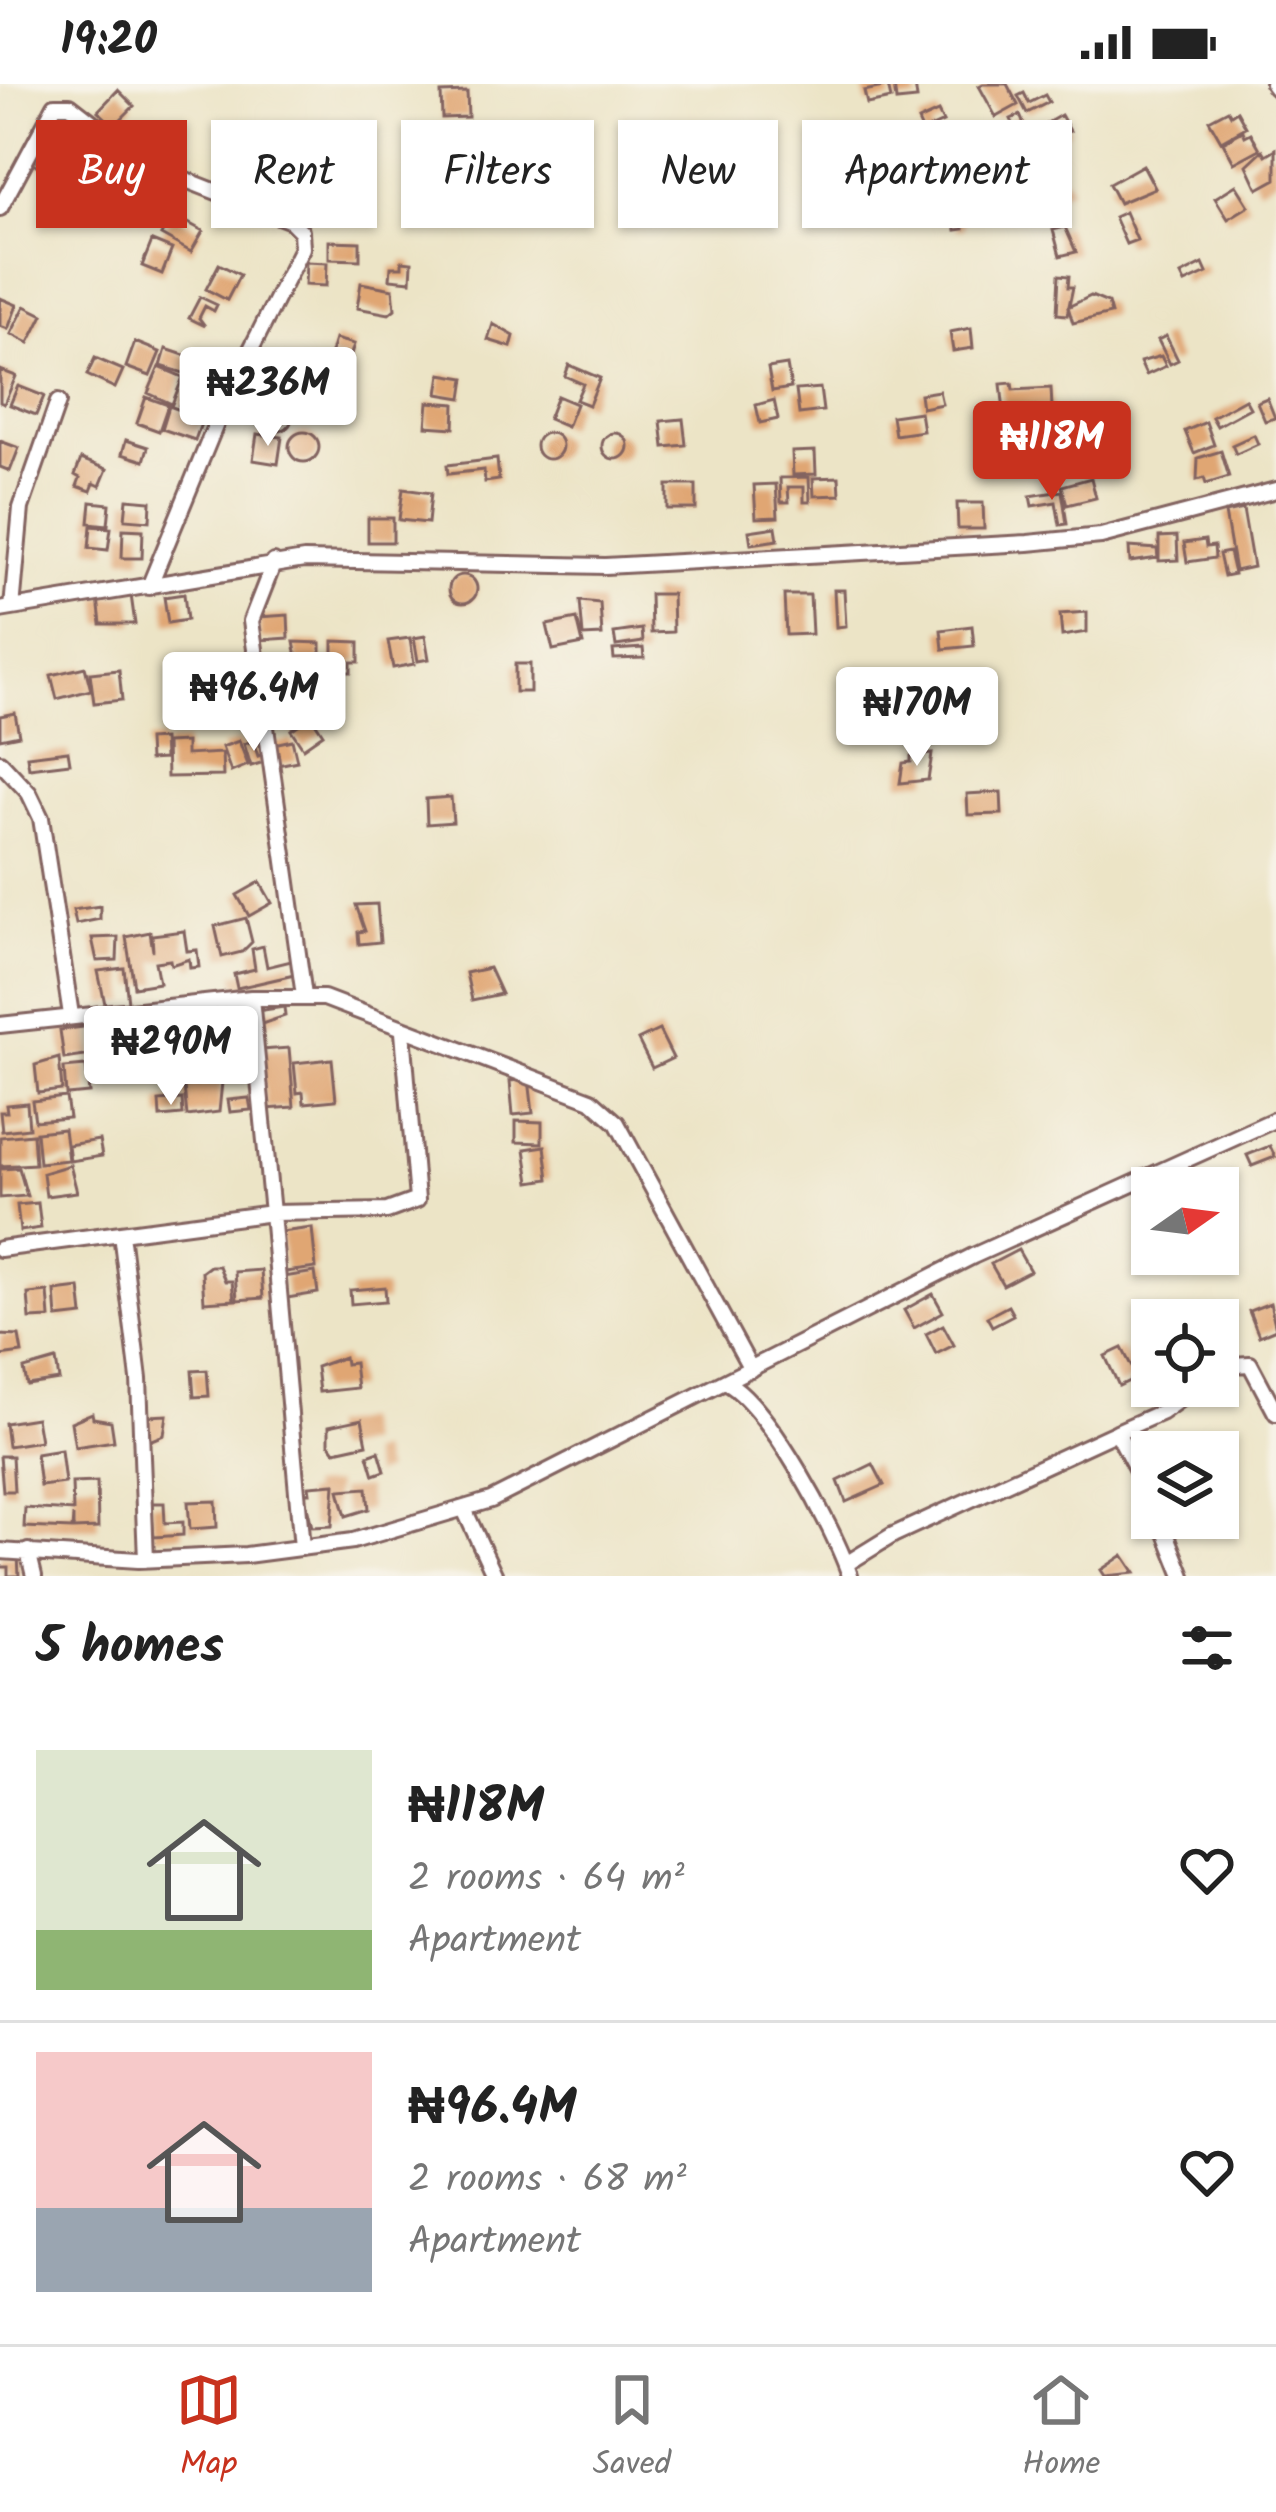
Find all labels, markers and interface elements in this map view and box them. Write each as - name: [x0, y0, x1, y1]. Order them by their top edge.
- text: 19:20: [60, 6, 157, 78]
- chip: Buy: [36, 120, 187, 228]
- chip: Rent: [211, 120, 377, 228]
- chip: Filters: [401, 120, 594, 228]
- chip: New: [618, 120, 778, 228]
- chip: Apartment: [802, 120, 1072, 228]
- pin: ₦236M: [184, 347, 352, 449]
- text: ₦236M: [207, 355, 329, 417]
- pin: ₦118M: [968, 401, 1136, 503]
- text: ₦118M: [1000, 409, 1104, 471]
- pin: ₦96.4M: [156, 652, 352, 754]
- text: ₦96.4M: [189, 660, 319, 722]
- pin: ₦170M: [833, 667, 1001, 769]
- text: ₦170M: [863, 675, 971, 737]
- pin: ₦290M: [87, 1006, 255, 1108]
- text: ₦290M: [111, 1014, 231, 1076]
- north arrow: [1131, 1167, 1239, 1275]
- map controls: [1131, 1167, 1239, 1539]
- button: locate: [1131, 1299, 1239, 1407]
- button: layers: [1131, 1431, 1239, 1539]
- text: 5 homes: [36, 1608, 224, 1689]
- icon: filters: [1174, 1615, 1240, 1681]
- text: ₦118M: [408, 1768, 544, 1849]
- icon: home: [132, 1798, 276, 1942]
- icon: heart: [1174, 1837, 1240, 1903]
- text: 2 rooms · 64 m²: [408, 1849, 685, 1911]
- text: Apartment: [408, 1911, 581, 1973]
- text: ₦96.4M: [408, 2069, 577, 2150]
- icon: home: [132, 2100, 276, 2244]
- icon: heart: [1174, 2139, 1240, 2205]
- text: 2 rooms · 68 m²: [408, 2150, 687, 2212]
- text: Apartment: [408, 2212, 581, 2274]
- tab: Map: [176, 2367, 242, 2492]
- tab: Saved: [593, 2367, 671, 2492]
- tab: Home: [1022, 2367, 1100, 2492]

